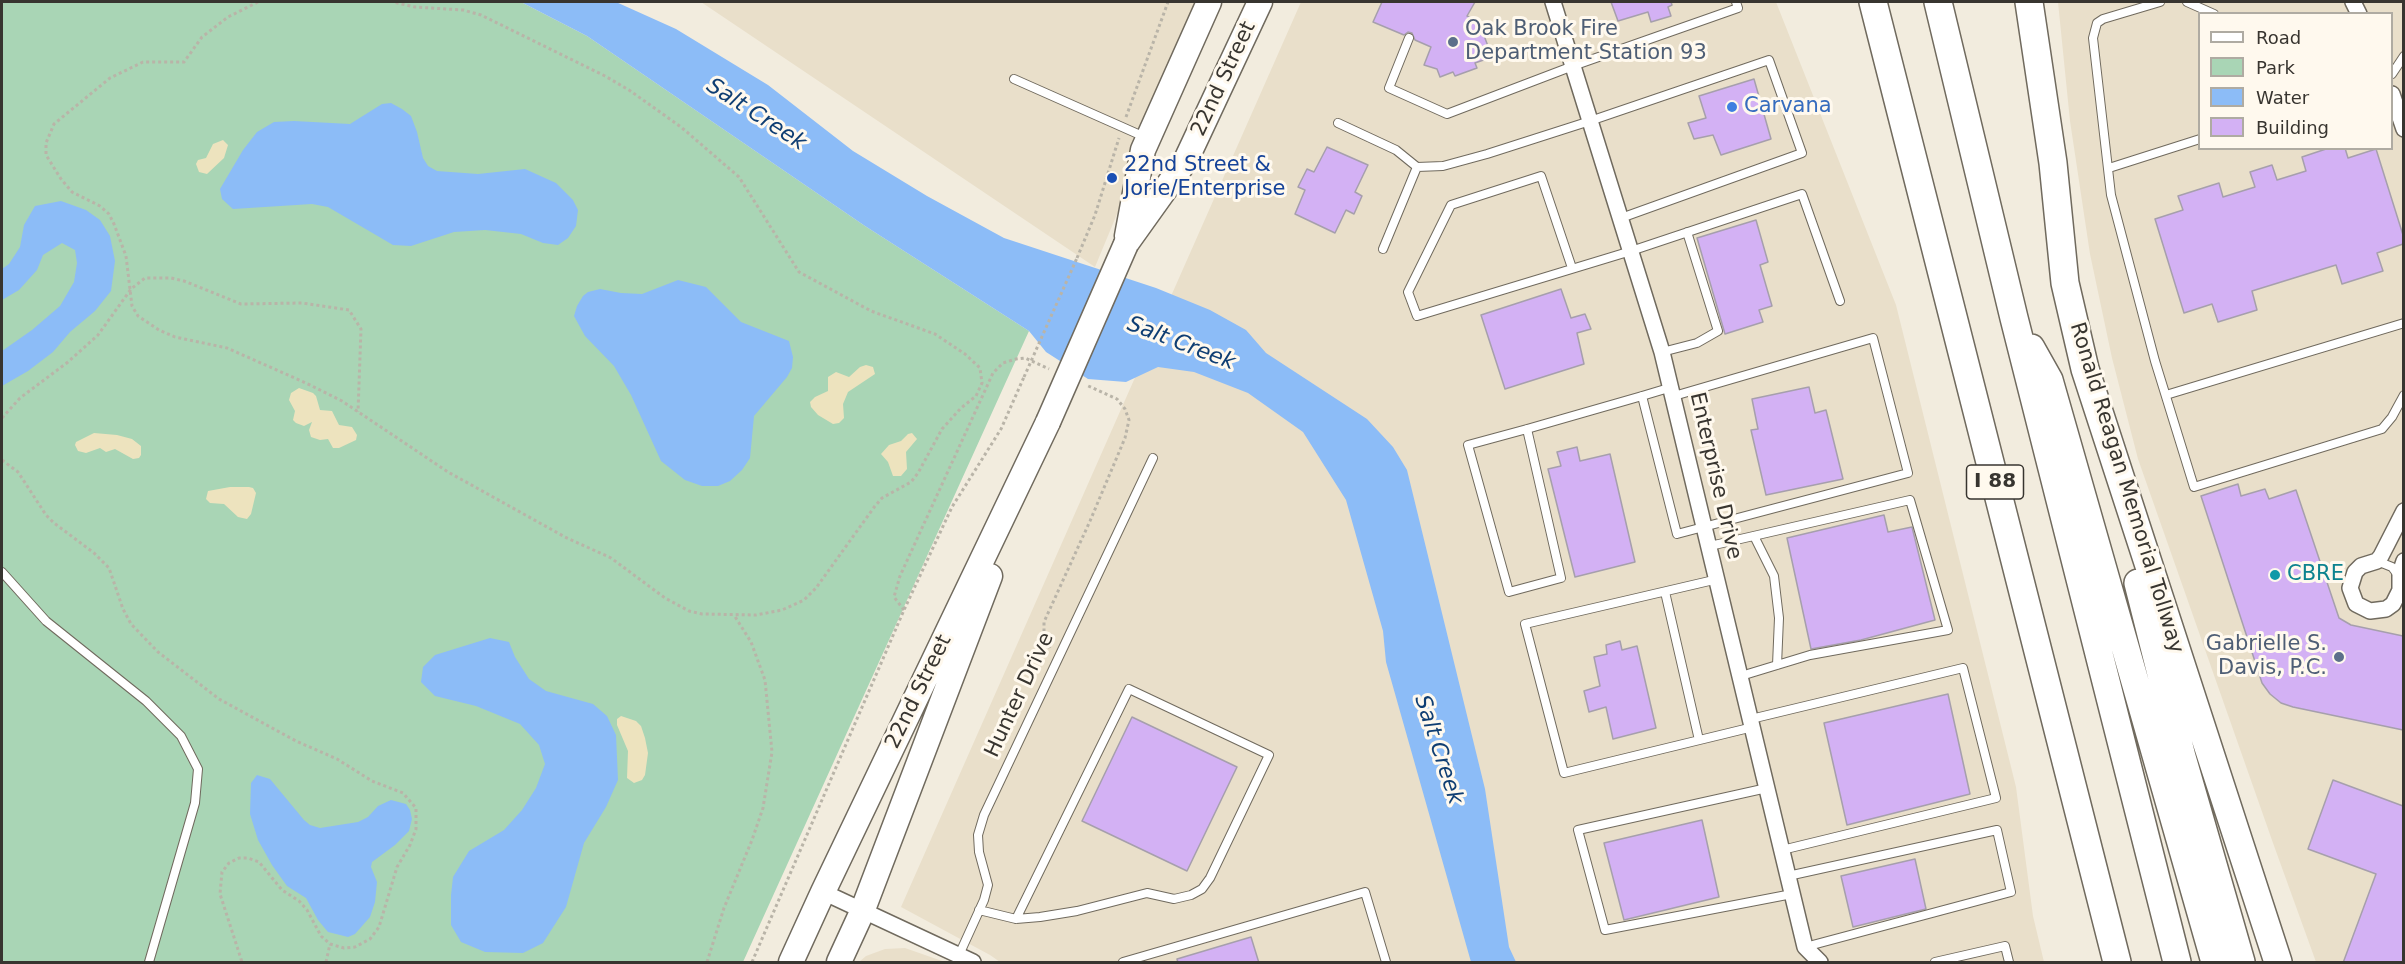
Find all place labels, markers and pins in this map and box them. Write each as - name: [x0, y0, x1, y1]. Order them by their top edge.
- place label: Oak Brook Fire Department Station 93: [1465, 17, 1707, 67]
- marker: Oak Brook Fire Department Station 93: [1446, 35, 1460, 49]
- place label: Carvana: [1744, 94, 1832, 120]
- marker: Carvana: [1725, 100, 1739, 114]
- place label: 22nd Street & Jorie/Enterprise: [1124, 153, 1286, 203]
- marker: 22nd Street & Jorie/Enterprise: [1105, 171, 1119, 185]
- place label: CBRE: [2287, 562, 2344, 588]
- marker: CBRE: [2268, 568, 2282, 582]
- place label: Gabrielle S. Davis, P.C.: [2206, 632, 2327, 682]
- marker: Gabrielle S. Davis, P.C.: [2332, 650, 2346, 664]

